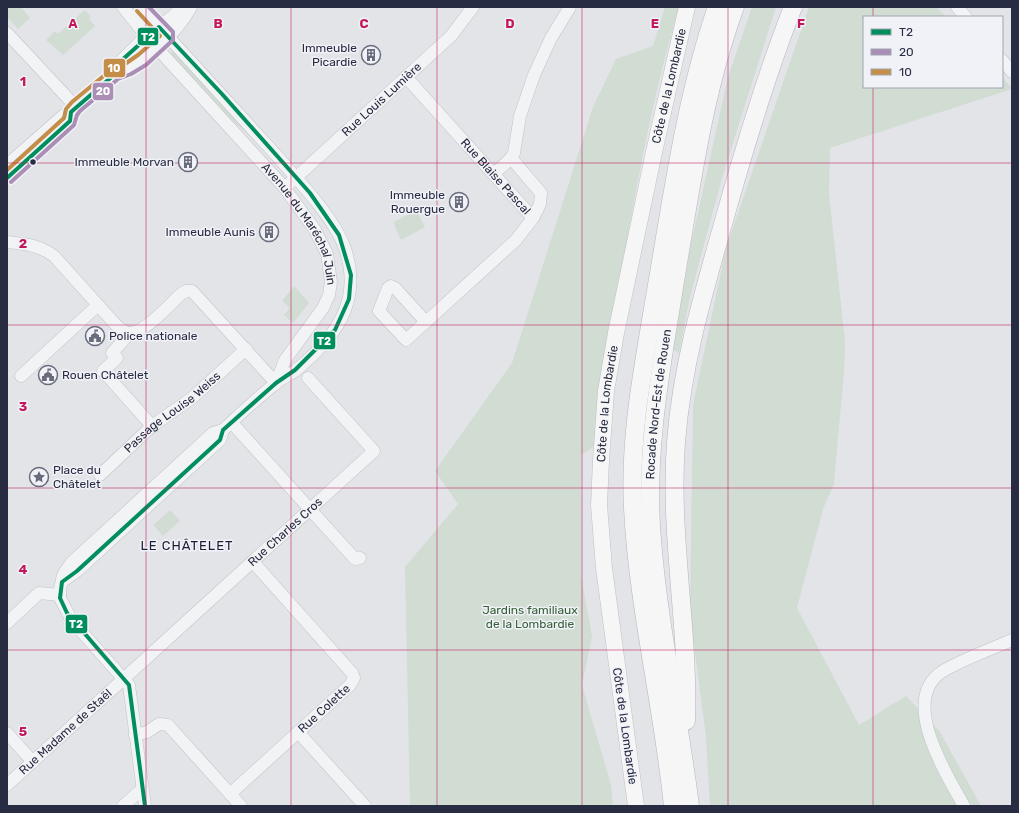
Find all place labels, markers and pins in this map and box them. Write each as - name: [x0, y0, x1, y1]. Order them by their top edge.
- place label: Immeuble Picardie: [302, 41, 357, 69]
- building icon: Immeuble Picardie: [360, 44, 382, 66]
- building icon: Immeuble Morvan: [177, 151, 199, 173]
- place label: Immeuble Morvan: [74, 155, 174, 169]
- unlabelled marker: [28, 157, 38, 167]
- place label: Immeuble Rouergue: [390, 188, 445, 216]
- building icon: Immeuble Rouergue: [448, 191, 470, 213]
- building icon: Immeuble Aunis: [258, 221, 280, 243]
- place label: Immeuble Aunis: [166, 225, 255, 239]
- public building icon: Police nationale: [84, 325, 106, 347]
- place label: Police nationale: [109, 329, 198, 343]
- public building icon: Rouen Châtelet: [37, 364, 59, 386]
- place label: Rouen Châtelet: [62, 368, 149, 382]
- place label: Place du Châtelet: [53, 463, 101, 491]
- place icon: Place du Châtelet: [28, 466, 50, 488]

